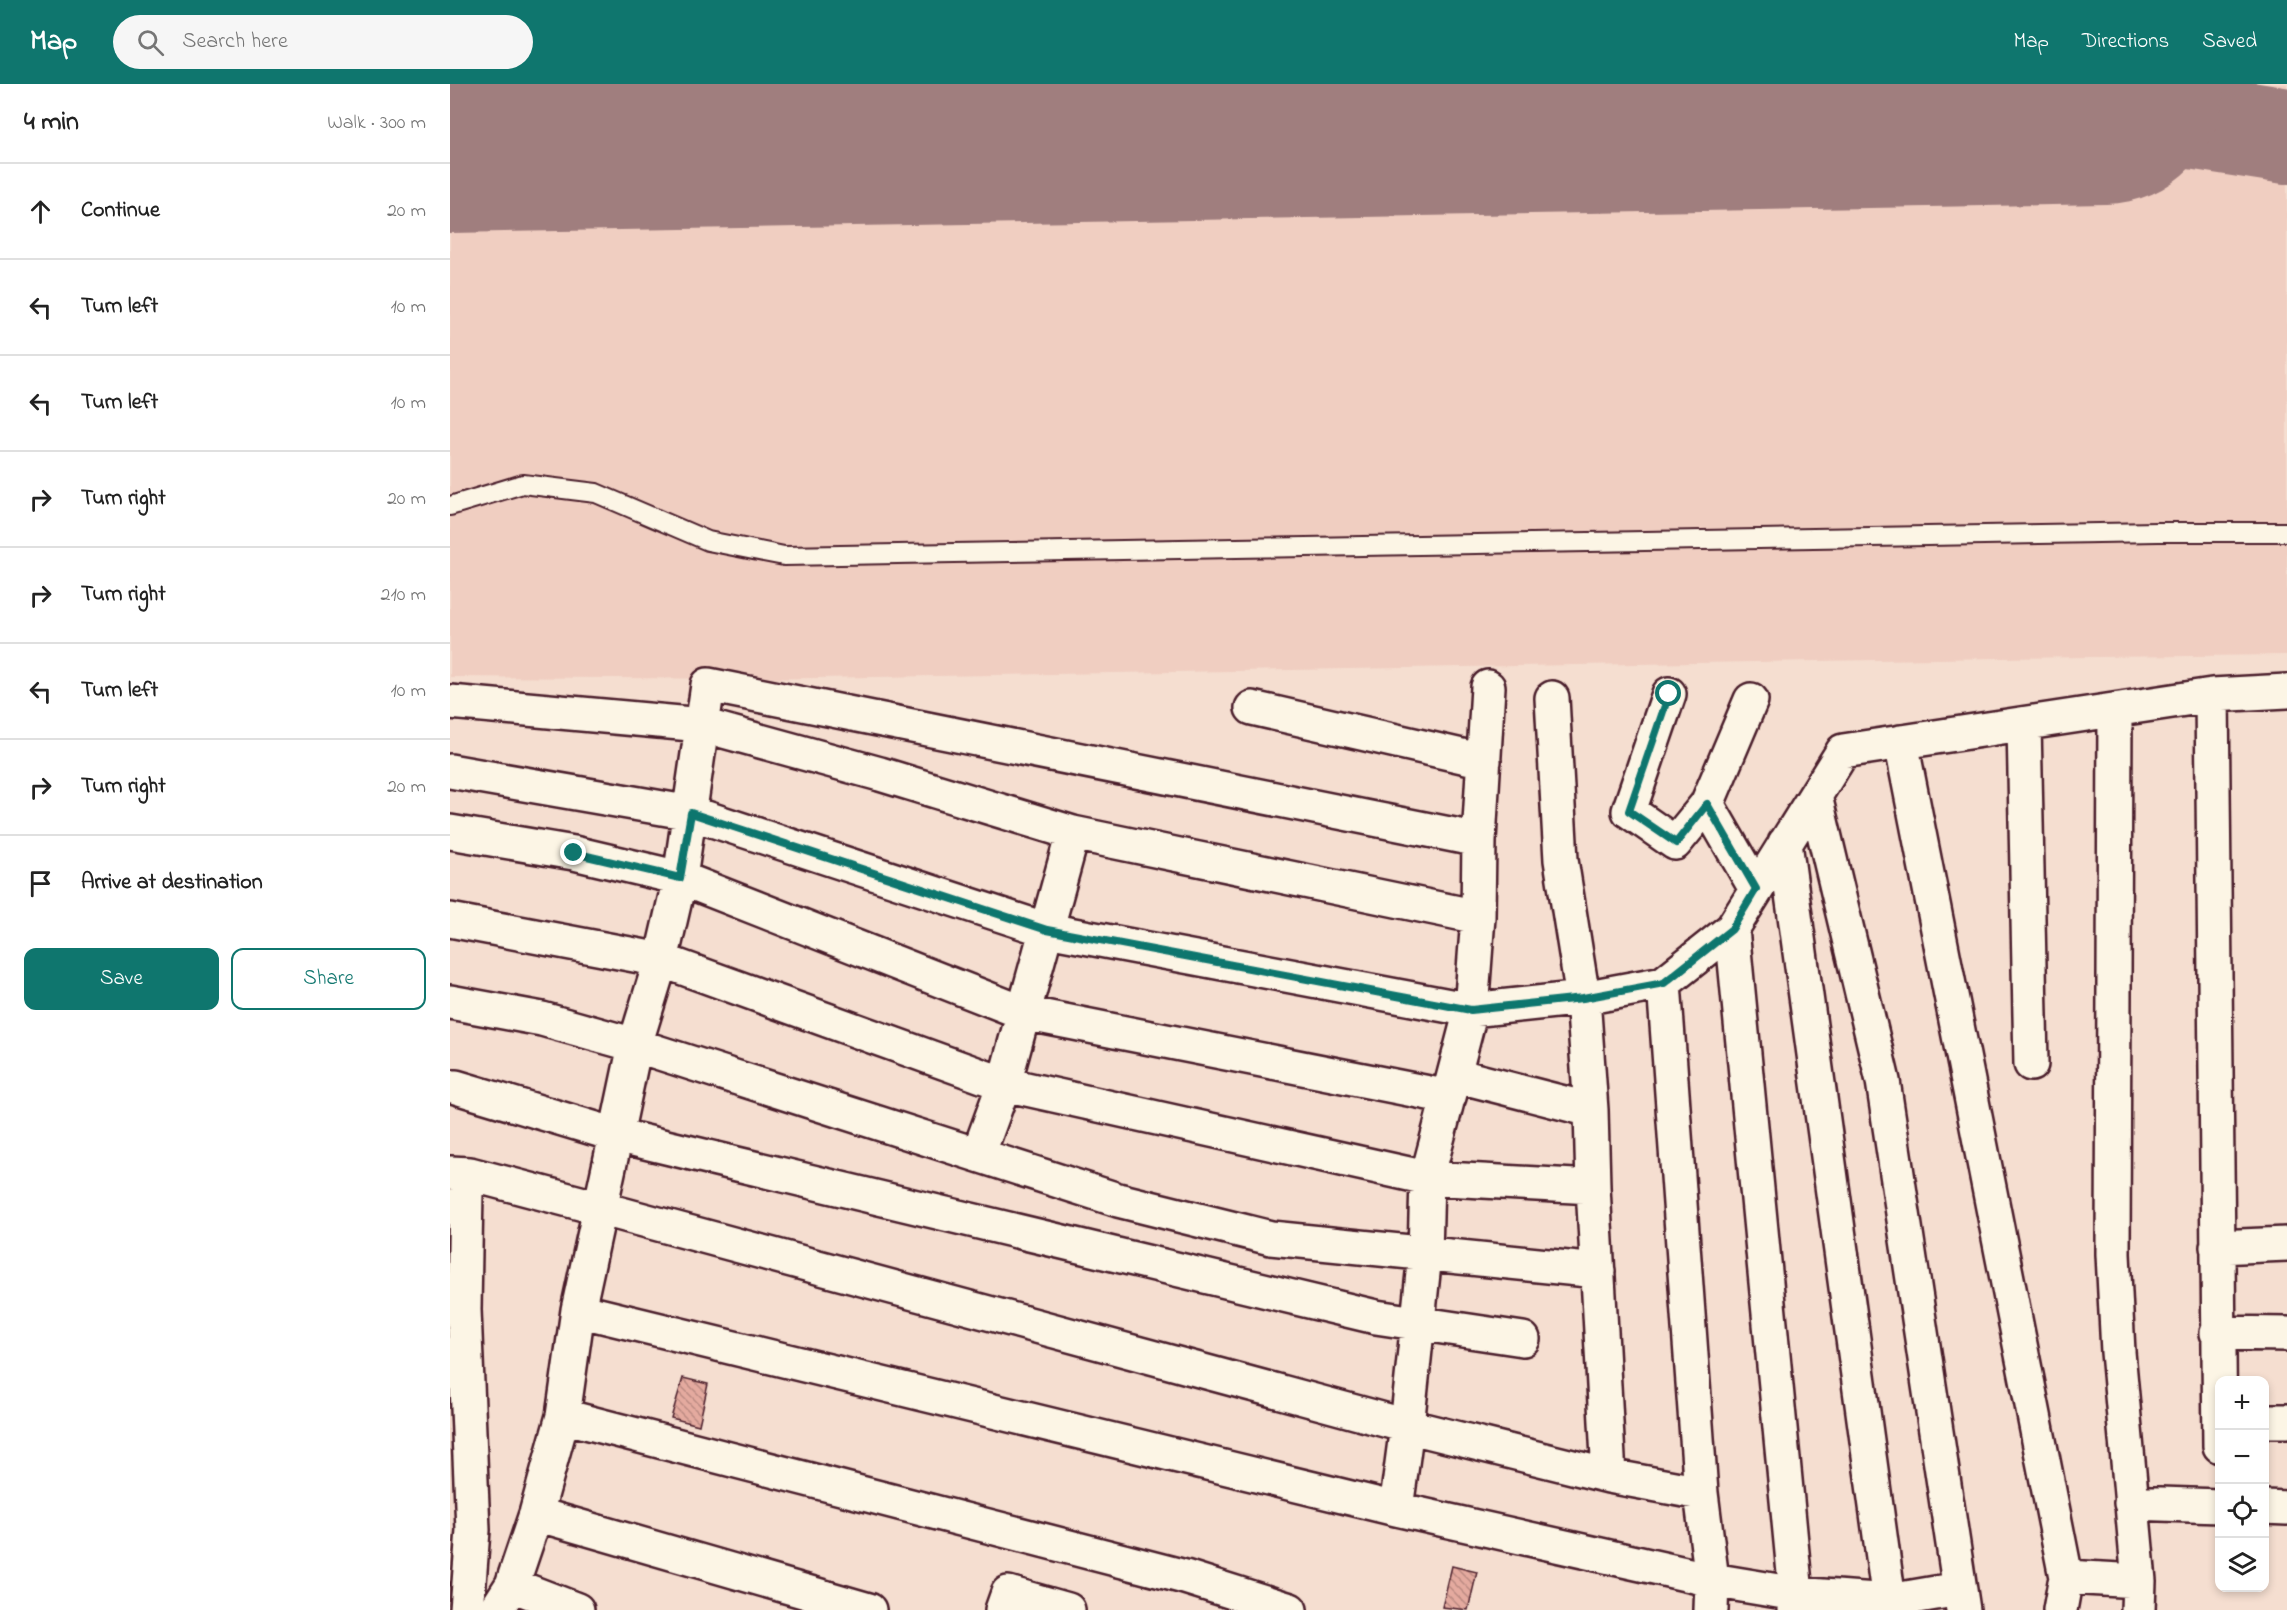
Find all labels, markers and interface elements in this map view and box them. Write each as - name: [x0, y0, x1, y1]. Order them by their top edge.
- search box: [113, 15, 533, 69]
- text: Map: [30, 22, 77, 63]
- icon: search: [134, 26, 167, 59]
- text: Search here: [182, 26, 288, 58]
- text: Map: [2013, 27, 2049, 57]
- text: Directions: [2082, 27, 2169, 57]
- text: Saved: [2202, 27, 2257, 57]
- text: 4 min: [24, 104, 79, 142]
- text: Walk · 300 m: [327, 109, 426, 138]
- icon: ahead: [24, 195, 57, 228]
- text: Continue: [81, 195, 160, 227]
- text: 20 m: [387, 197, 426, 226]
- icon: left: [24, 291, 57, 324]
- text: Turn left: [81, 291, 158, 323]
- text: 10 m: [390, 293, 426, 322]
- icon: left: [24, 387, 57, 420]
- text: Turn left: [81, 387, 158, 419]
- text: 10 m: [390, 389, 426, 418]
- icon: right: [24, 483, 57, 516]
- text: Turn right: [81, 483, 166, 515]
- text: 20 m: [387, 485, 426, 514]
- icon: right: [24, 579, 57, 612]
- text: Turn right: [81, 579, 166, 611]
- text: 210 m: [381, 581, 426, 610]
- icon: left: [24, 675, 57, 708]
- text: Turn left: [81, 675, 158, 707]
- text: 10 m: [390, 677, 426, 706]
- route start: [1655, 680, 1681, 706]
- icon: right: [24, 771, 57, 804]
- text: Turn right: [81, 771, 166, 803]
- text: 20 m: [387, 773, 426, 802]
- route end: [560, 839, 586, 865]
- icon: arrive: [24, 867, 57, 900]
- text: Arrive at destination: [81, 867, 263, 899]
- button: Save: [24, 948, 219, 1010]
- button: Share: [231, 948, 426, 1010]
- map controls: [2215, 1376, 2269, 1592]
- button: +: [2215, 1376, 2269, 1430]
- button: −: [2215, 1430, 2269, 1484]
- button: locate: [2215, 1484, 2269, 1538]
- button: layers: [2215, 1538, 2269, 1592]

